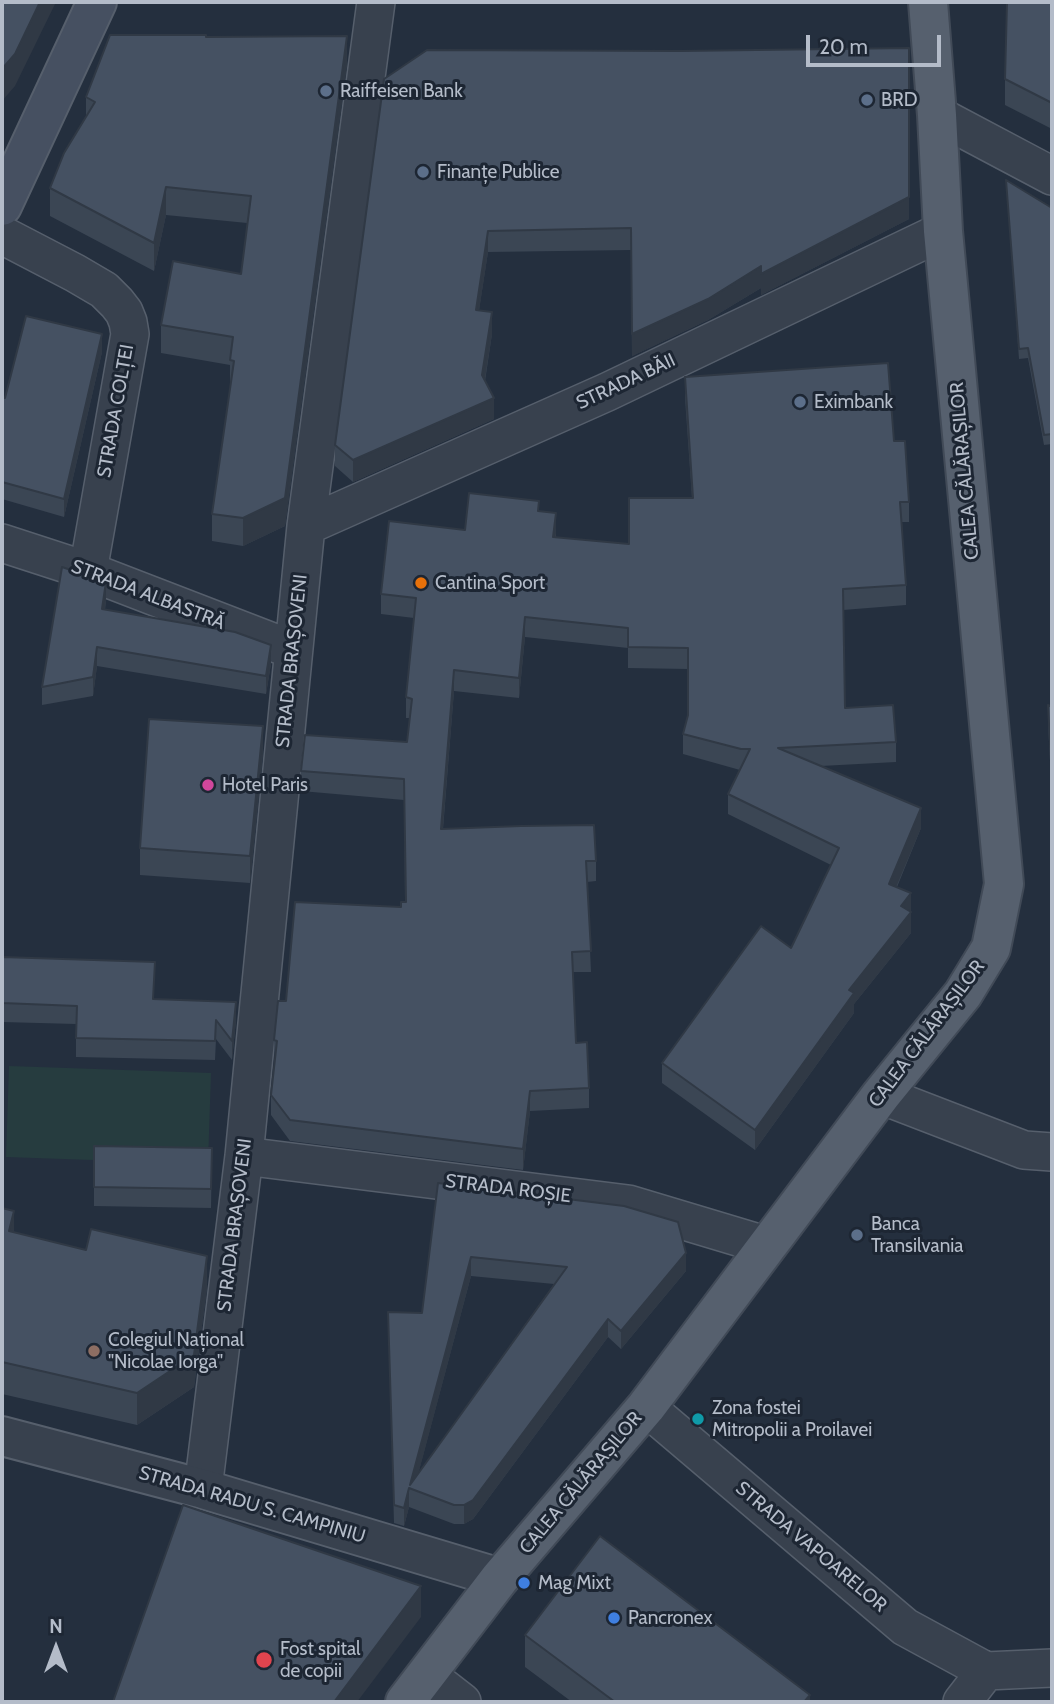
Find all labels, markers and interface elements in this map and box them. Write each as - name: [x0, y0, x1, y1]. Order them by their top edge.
- scale bar: [809, 21, 944, 65]
- text: 20 m: [819, 34, 868, 59]
- place label: Raiffeisen Bank: [340, 80, 463, 102]
- marker: Raiffeisen Bank: [318, 83, 334, 99]
- place label: BRD: [881, 89, 918, 111]
- marker: BRD: [859, 92, 875, 108]
- place label: Finanțe Publice: [437, 161, 560, 183]
- marker: Finanțe Publice: [415, 164, 431, 180]
- street label: STRADA COLȚEI: [93, 343, 139, 479]
- street label: STRADA BĂII: [573, 349, 679, 415]
- street label: CALEA CĂLĂRAȘILOR: [946, 381, 984, 561]
- place label: Eximbank: [814, 391, 893, 413]
- marker: Eximbank: [792, 394, 808, 410]
- street label: STRADA ALBASTRĂ: [68, 555, 228, 635]
- place label: Cantina Sport: [435, 572, 545, 594]
- street label: STRADA BRAȘOVENI: [272, 573, 312, 749]
- marker: Cantina Sport: [413, 575, 429, 591]
- place label: Hotel Paris: [222, 774, 308, 796]
- marker: Hotel Paris: [200, 777, 216, 793]
- street label: CALEA CĂLĂRAȘILOR: [864, 956, 990, 1112]
- street label: STRADA BRAȘOVENI: [213, 1137, 257, 1313]
- street label: STRADA ROȘIE: [444, 1170, 572, 1208]
- place label: Banca Transilvania: [871, 1213, 963, 1257]
- marker: Banca Transilvania: [849, 1227, 865, 1243]
- place label: Colegiul Național "Nicolae Iorga": [108, 1329, 244, 1373]
- marker: Colegiul Național "Nicolae Iorga": [86, 1343, 102, 1359]
- place label: Zona fostei Mitropolii a Proilavei: [712, 1397, 872, 1441]
- street label: CALEA CĂLĂRAȘILOR: [515, 1407, 647, 1559]
- marker: Zona fostei Mitropolii a Proilavei: [690, 1411, 706, 1427]
- street label: STRADA RADU S. CAMPINIU: [136, 1462, 368, 1548]
- street label: STRADA VAPOARELOR: [731, 1477, 891, 1617]
- place label: Mag Mixt: [538, 1572, 611, 1594]
- marker: Mag Mixt: [516, 1575, 532, 1591]
- place label: Pancronex: [628, 1607, 712, 1629]
- marker: Pancronex: [606, 1610, 622, 1626]
- north arrow: [21, 1613, 91, 1683]
- text: N: [49, 1615, 63, 1638]
- place label: Fost spital de copii: [280, 1638, 361, 1682]
- marker: Fost spital de copii: [254, 1650, 274, 1670]

